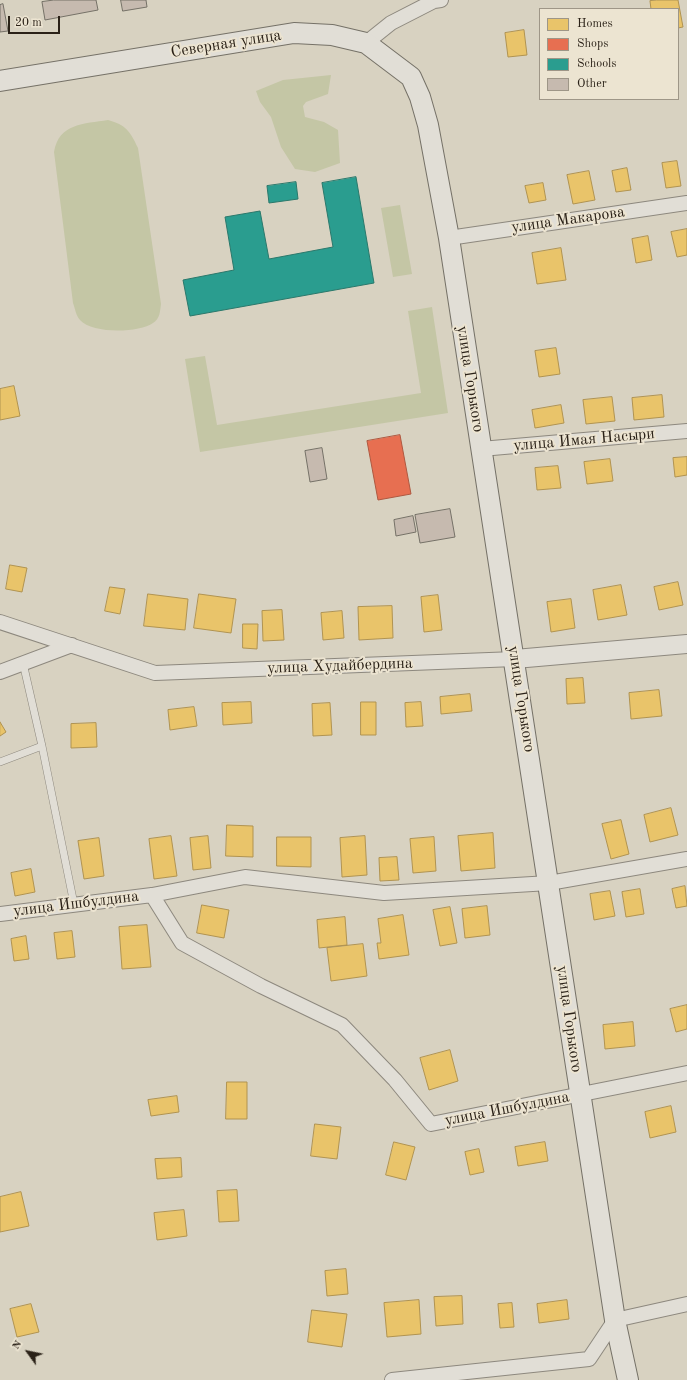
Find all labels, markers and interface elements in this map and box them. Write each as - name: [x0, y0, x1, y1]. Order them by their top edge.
- scale bar: [10, 8, 62, 34]
- legend: [539, 8, 679, 100]
- text: 20 m: [15, 17, 42, 29]
- text: Homes: [577, 18, 613, 30]
- street label: Северная улица: [169, 26, 283, 62]
- text: Shops: [577, 38, 608, 50]
- text: Schools: [577, 58, 617, 70]
- text: Other: [577, 78, 607, 90]
- street label: улица Макарова: [510, 203, 626, 237]
- street label: улица Горького: [452, 324, 488, 434]
- street label: улица Имая Насыри: [513, 424, 655, 456]
- street label: улица Горького: [503, 644, 539, 754]
- street label: улица Худайбердина: [267, 654, 413, 678]
- street label: улица Ишбулдина: [12, 887, 140, 921]
- street label: улица Горького: [552, 964, 586, 1074]
- street label: улица Ишбулдина: [443, 1087, 571, 1131]
- north arrow: [8, 1332, 48, 1372]
- text: N: [11, 1339, 24, 1352]

